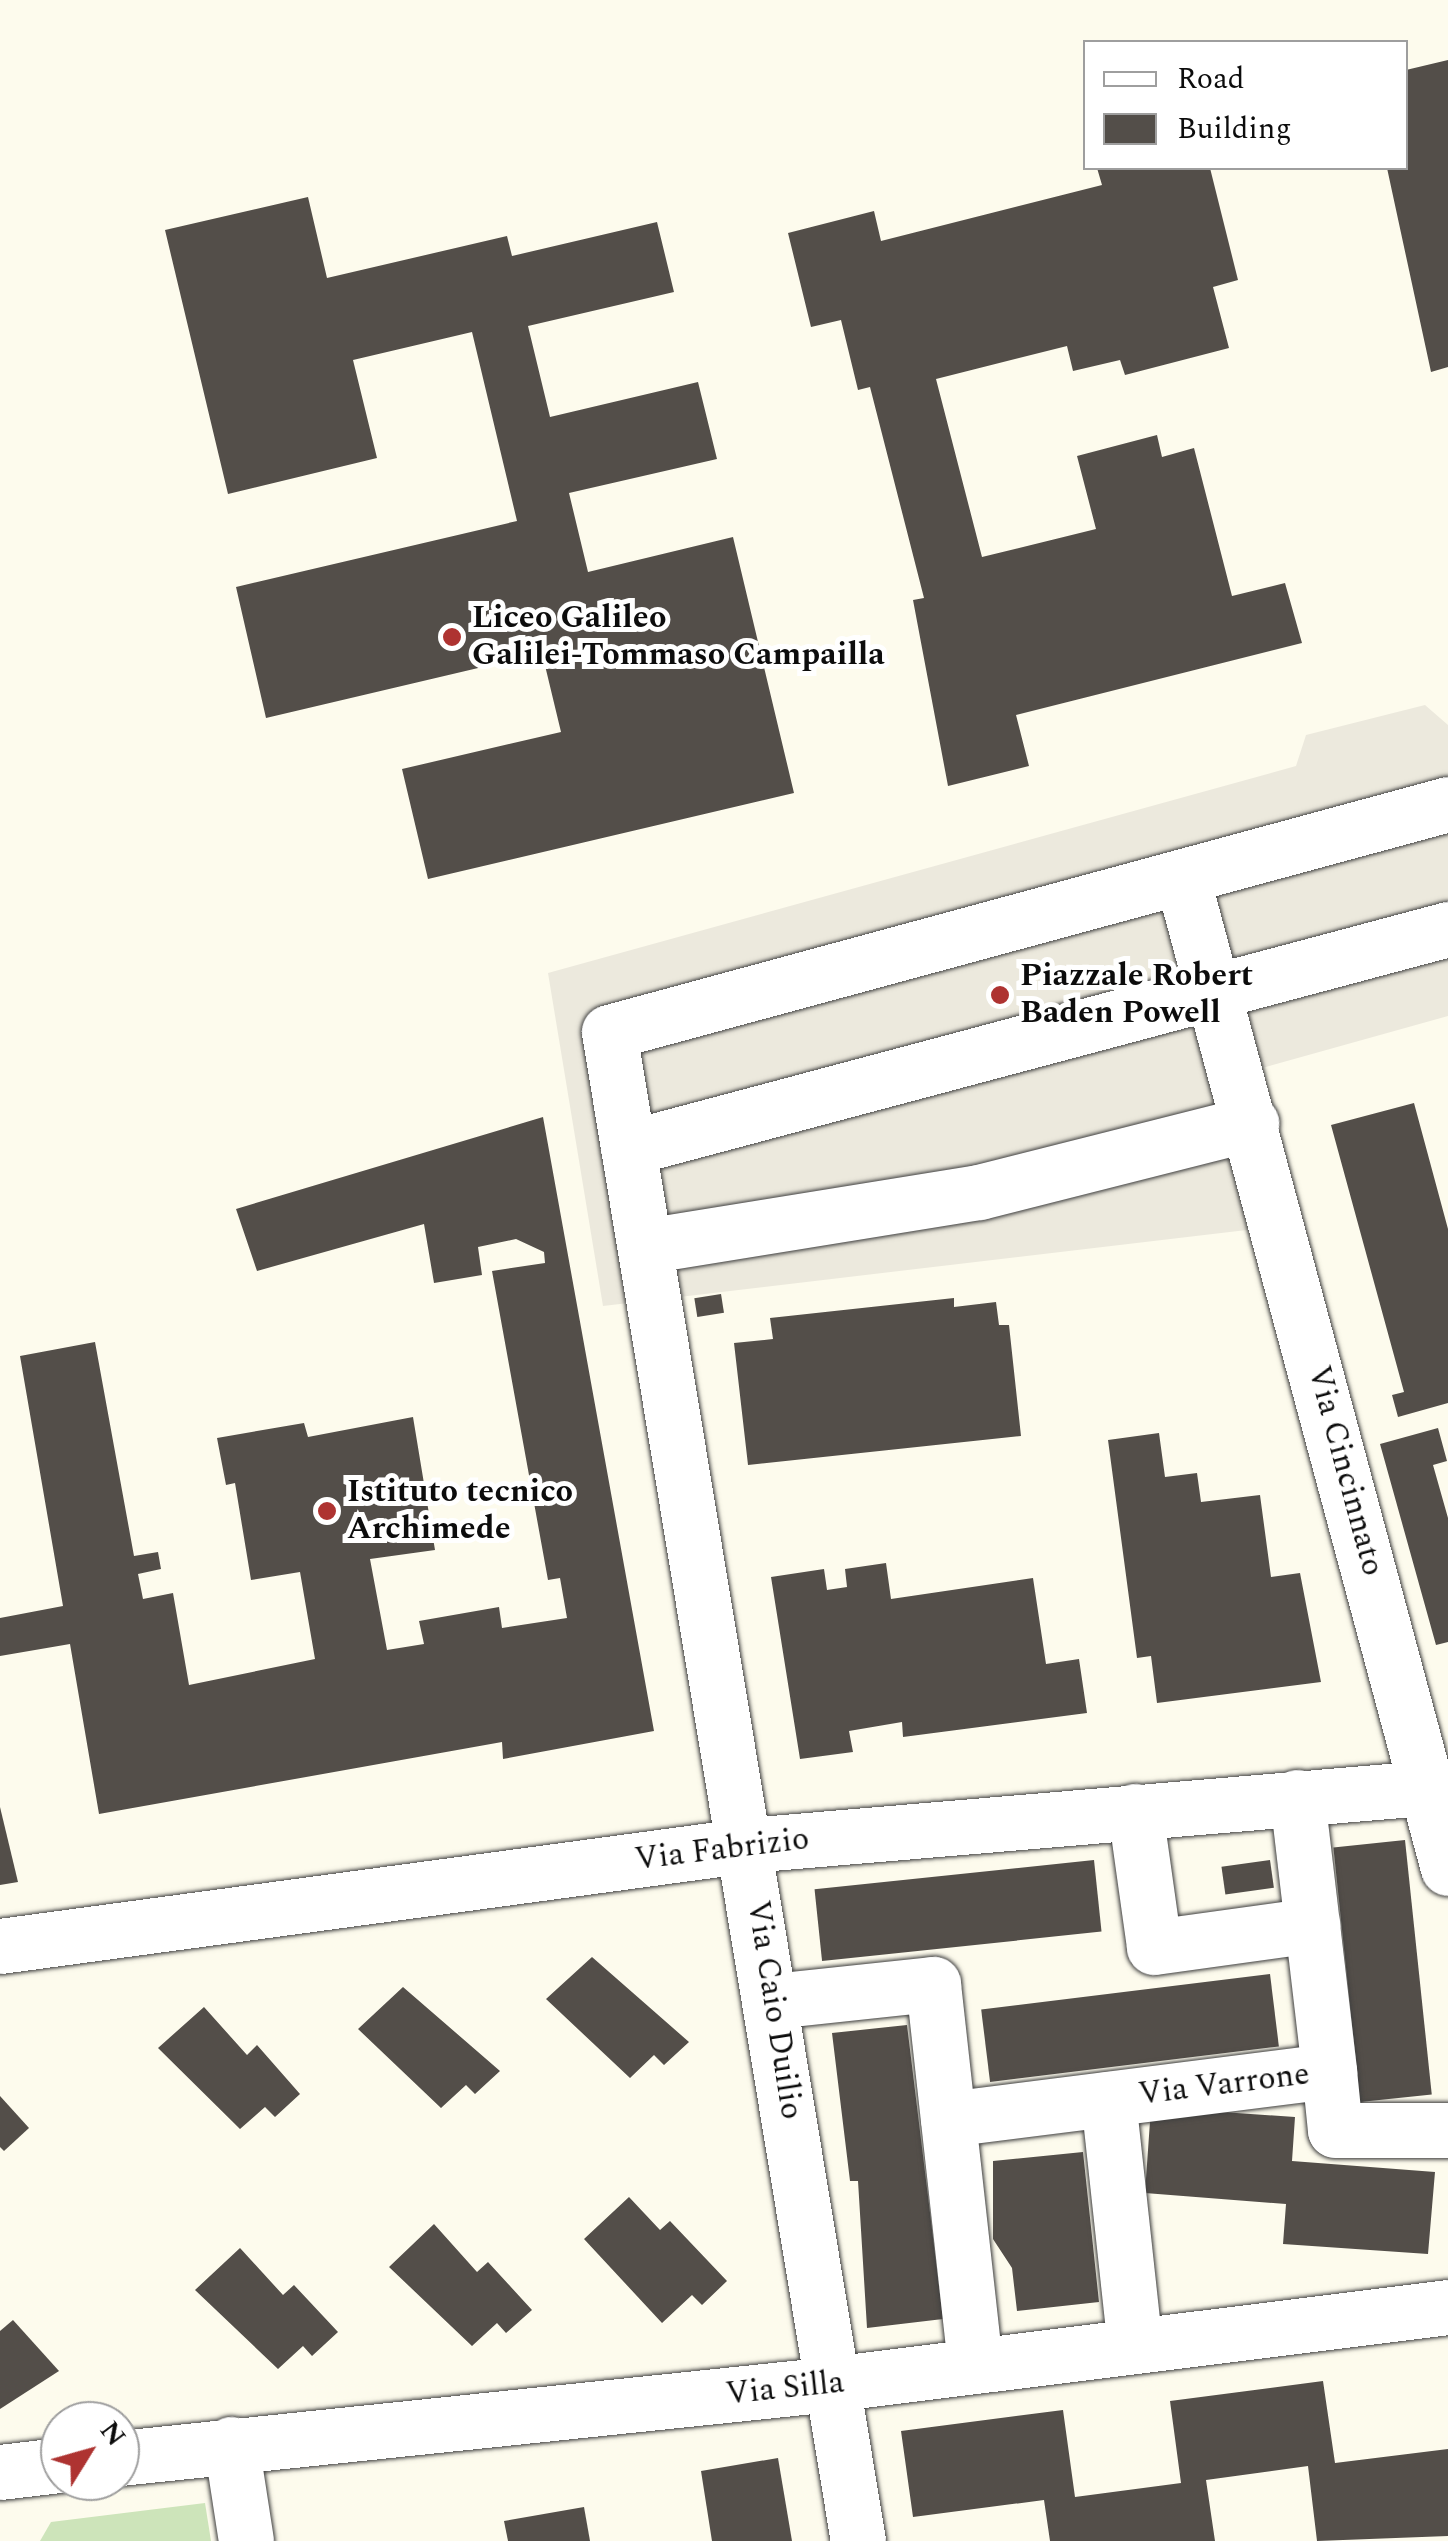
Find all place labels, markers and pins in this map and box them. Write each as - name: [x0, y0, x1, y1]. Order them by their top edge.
- place label: Liceo Galileo Galilei-Tommaso Campailla: [472, 600, 885, 675]
- marker: Liceo Galileo Galilei-Tommaso Campailla: [441, 626, 463, 648]
- place label: Piazzale Robert Baden Powell: [1020, 958, 1253, 1033]
- marker: Piazzale Robert Baden Powell: [989, 984, 1011, 1006]
- place label: Istituto tecnico Archimede: [347, 1474, 573, 1549]
- marker: Istituto tecnico Archimede: [316, 1500, 338, 1522]

